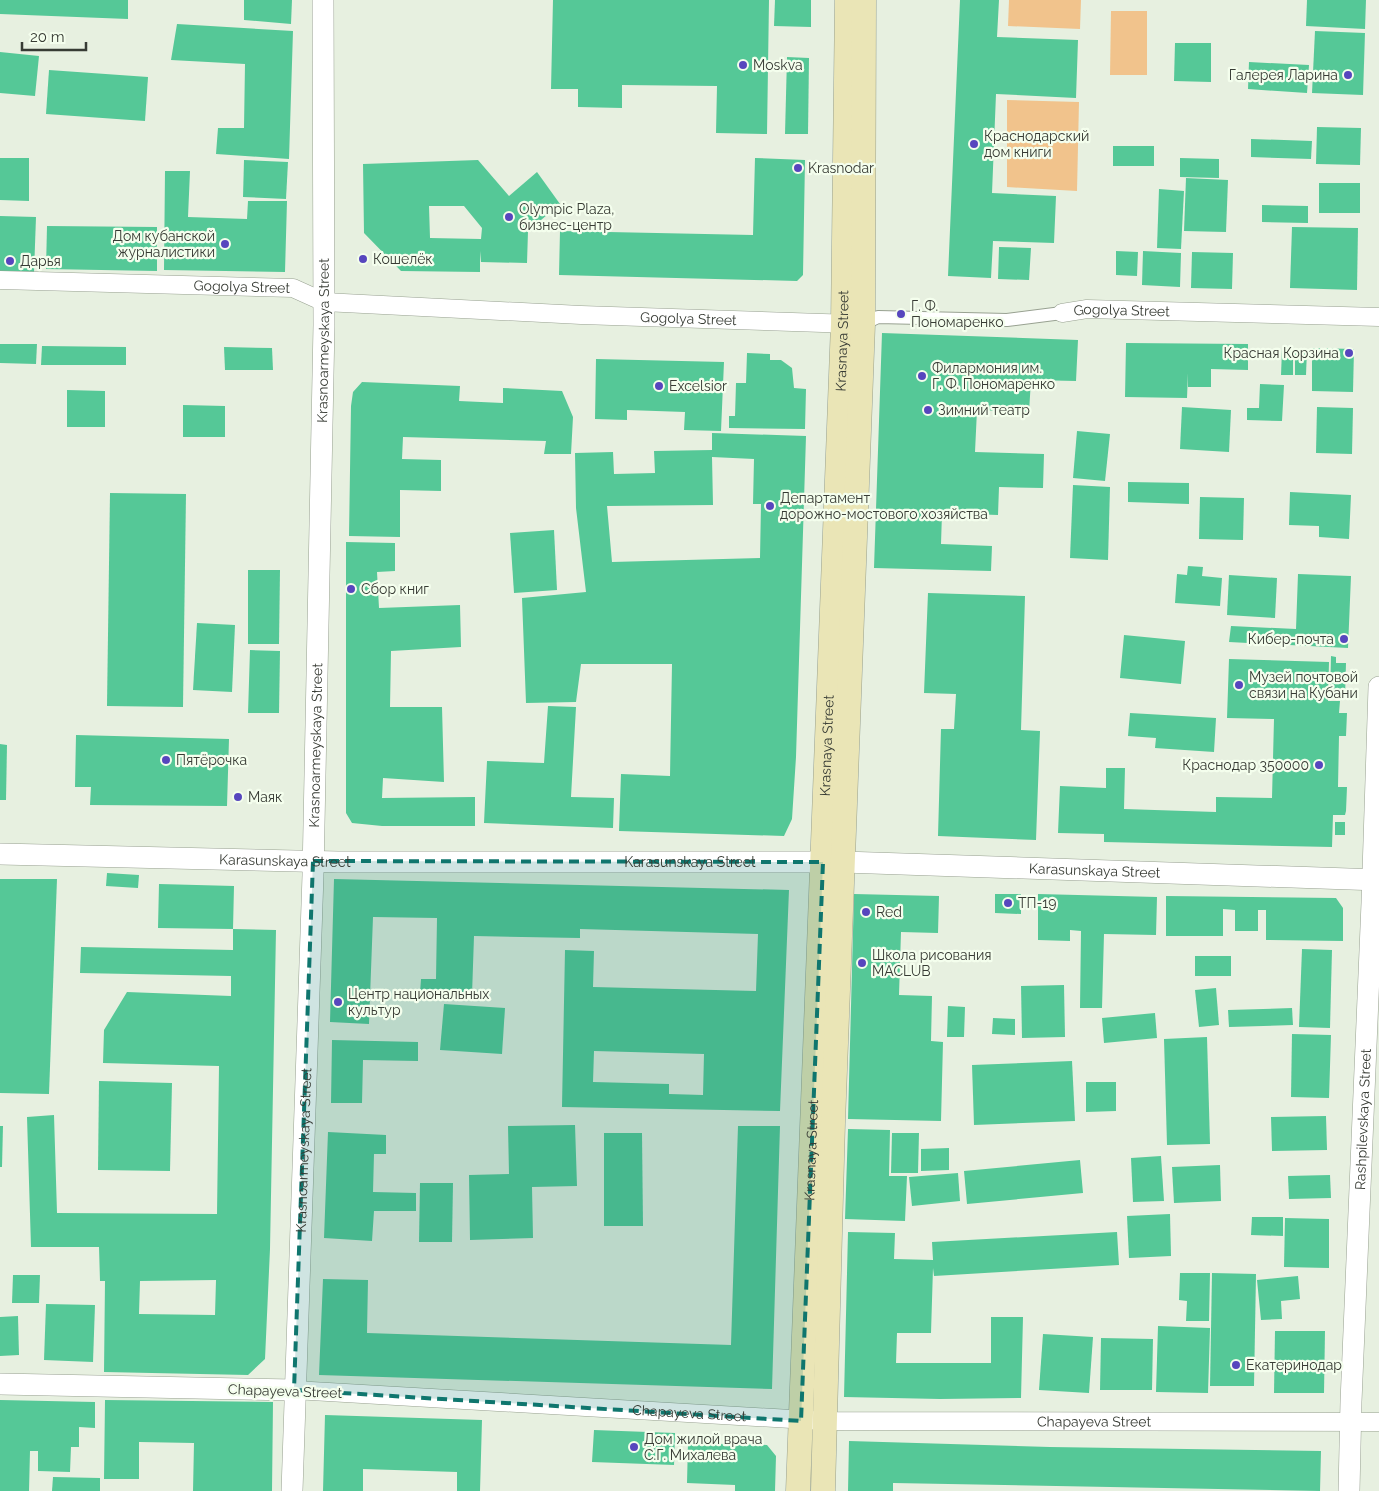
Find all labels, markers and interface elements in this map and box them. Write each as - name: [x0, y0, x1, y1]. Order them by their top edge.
- scale bar: [22, 20, 86, 52]
- text: 20 m: [30, 28, 65, 46]
- place label: Moskva: [753, 57, 803, 73]
- marker: Moskva: [737, 59, 749, 71]
- place label: Галерея Ларина: [1229, 67, 1338, 83]
- marker: Галерея Ларина: [1342, 69, 1354, 81]
- place label: Краснодарский дом книги: [984, 128, 1089, 160]
- marker: Краснодарский дом книги: [968, 138, 980, 150]
- place label: Krasnodar: [808, 160, 874, 176]
- marker: Krasnodar: [792, 162, 804, 174]
- place label: Olympic Plaza, бизнес-центр: [519, 201, 614, 233]
- marker: Olympic Plaza, бизнес-центр: [503, 211, 515, 223]
- place label: Дом кубанской журналистики: [112, 228, 215, 260]
- marker: Дом кубанской журналистики: [219, 238, 231, 250]
- place label: Кошелёк: [373, 251, 433, 267]
- place label: Дарья: [20, 253, 61, 269]
- marker: Кошелёк: [357, 253, 369, 265]
- marker: Дарья: [4, 255, 16, 267]
- street label: Krasnoarmeyskaya Street: [314, 258, 332, 423]
- street label: Gogolya Street: [193, 277, 291, 296]
- street label: Krasnaya Street: [832, 290, 851, 392]
- place label: Г. Ф. Пономаренко: [911, 298, 1004, 330]
- street label: Gogolya Street: [1072, 301, 1170, 319]
- marker: Г. Ф. Пономаренко: [895, 308, 907, 320]
- street label: Gogolya Street: [640, 309, 737, 328]
- place label: Красная Корзина: [1224, 345, 1339, 361]
- marker: Красная Корзина: [1343, 347, 1355, 359]
- place label: Филармония им. Г. Ф. Пономаренко: [932, 360, 1055, 392]
- marker: Филармония им. Г. Ф. Пономаренко: [916, 370, 928, 382]
- place label: Excelsior: [669, 378, 727, 394]
- marker: Excelsior: [653, 380, 665, 392]
- place label: Зимний театр: [938, 402, 1030, 418]
- marker: Зимний театр: [922, 404, 934, 416]
- place label: Департамент дорожно-мостового хозяйства: [780, 490, 988, 522]
- marker: Департамент дорожно-мостового хозяйства: [764, 500, 776, 512]
- place label: Сбор книг: [361, 581, 429, 597]
- marker: Сбор книг: [345, 583, 357, 595]
- place label: Кибер-почта: [1248, 631, 1334, 647]
- marker: Кибер-почта: [1338, 633, 1350, 645]
- street label: Krasnoarmeyskaya Street: [306, 663, 325, 828]
- place label: Музей почтовой связи на Кубани: [1249, 669, 1358, 701]
- marker: Музей почтовой связи на Кубани: [1233, 679, 1245, 691]
- street label: Krasnaya Street: [817, 694, 837, 797]
- place label: Пятёрочка: [176, 752, 247, 768]
- marker: Пятёрочка: [160, 754, 172, 766]
- place label: Краснодар 350000: [1182, 757, 1309, 773]
- marker: Краснодар 350000: [1313, 759, 1325, 771]
- place label: Маяк: [248, 789, 282, 805]
- marker: Маяк: [232, 791, 244, 803]
- street label: Karasunskaya Street: [219, 851, 351, 870]
- street label: Karasunskaya Street: [624, 854, 756, 870]
- street label: Karasunskaya Street: [1029, 860, 1161, 881]
- place label: ТП-19: [1018, 895, 1057, 911]
- marker: ТП-19: [1002, 897, 1014, 909]
- place label: Red: [876, 904, 902, 920]
- marker: Red: [860, 906, 872, 918]
- place label: Школа рисования MACLUB: [872, 947, 991, 979]
- marker: Школа рисования MACLUB: [856, 957, 868, 969]
- place label: Центр национальных культур: [348, 986, 489, 1018]
- marker: Центр национальных культур: [332, 996, 344, 1008]
- street label: Rashpilevskaya Street: [1352, 1048, 1374, 1190]
- street label: Krasnoarmeyskaya Street: [293, 1067, 314, 1233]
- street label: Krasnaya Street: [801, 1099, 821, 1201]
- place label: Екатеринодар: [1246, 1357, 1342, 1373]
- marker: Екатеринодар: [1230, 1359, 1242, 1371]
- street label: Chapayeva Street: [228, 1381, 343, 1401]
- street label: Chapayeva Street: [632, 1402, 747, 1424]
- street label: Chapayeva Street: [1037, 1413, 1152, 1430]
- place label: Дом жилой врача С.Г. Михалева: [644, 1431, 762, 1463]
- marker: Дом жилой врача С.Г. Михалева: [628, 1441, 640, 1453]

